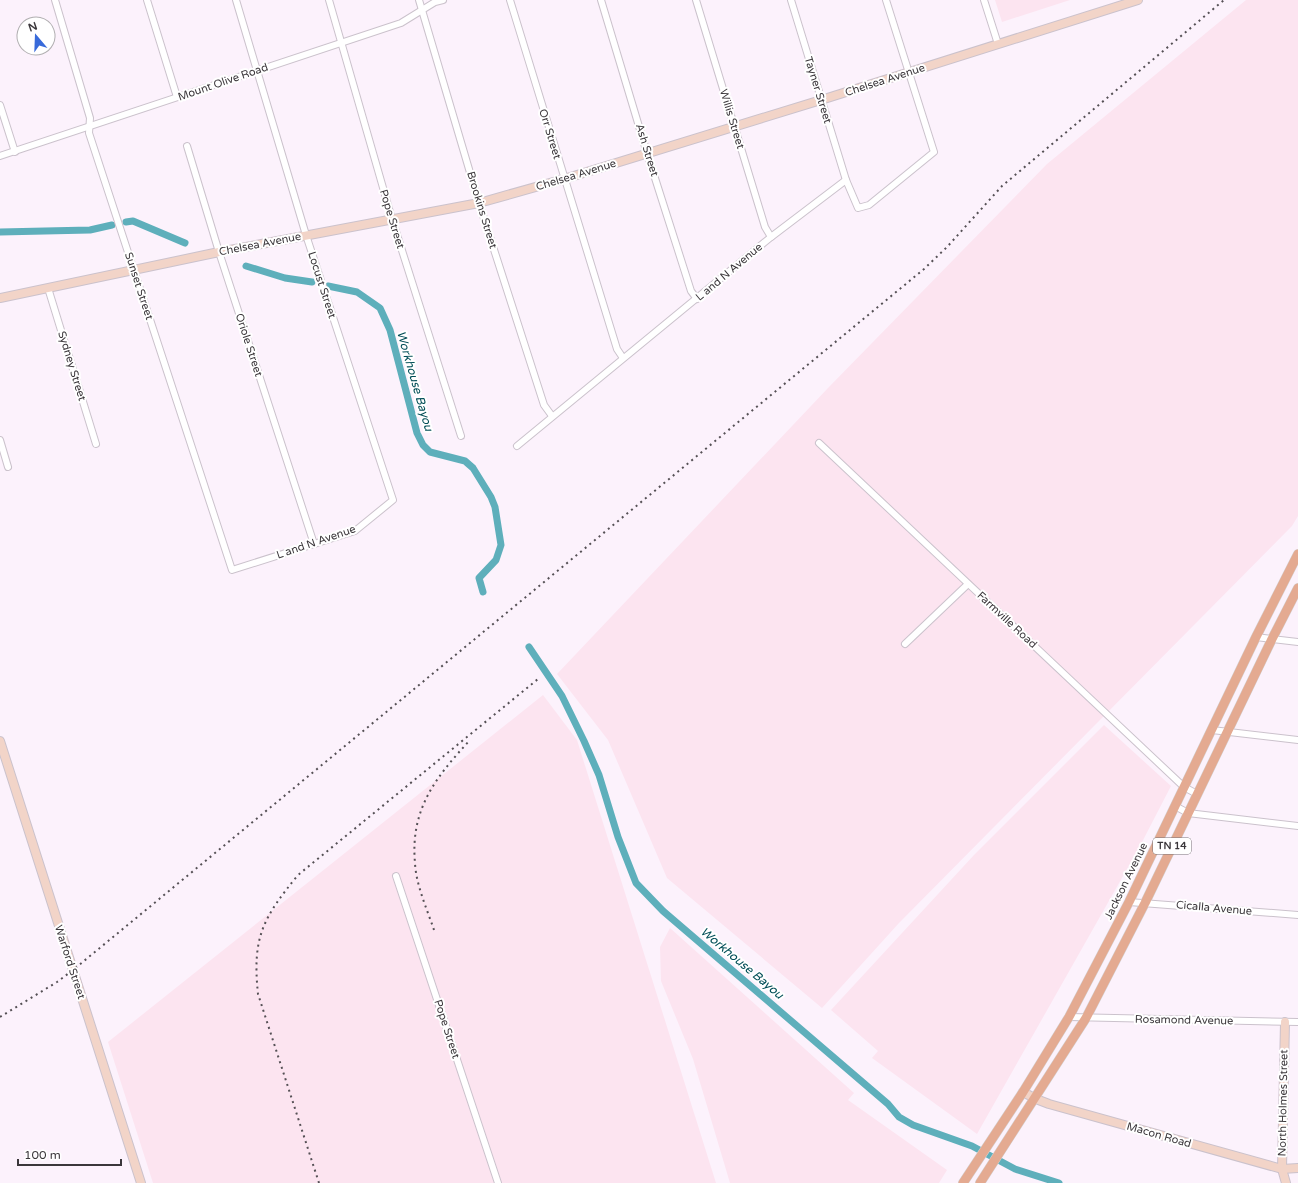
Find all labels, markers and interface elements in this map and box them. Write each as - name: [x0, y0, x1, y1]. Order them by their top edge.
- north arrow: [16, 16, 56, 56]
- text: N: [27, 19, 39, 35]
- street label: Tayner Street: [802, 55, 834, 125]
- street label: Mount Olive Road: [176, 60, 270, 103]
- street label: Chelsea Avenue: [843, 61, 927, 99]
- street label: Willis Street: [717, 88, 747, 150]
- street label: Orr Street: [536, 107, 564, 161]
- street label: Ash Street: [633, 122, 661, 178]
- street label: Chelsea Avenue: [534, 157, 618, 193]
- street label: Brookins Street: [464, 170, 500, 250]
- street label: Pope Street: [377, 188, 407, 250]
- street label: Chelsea Avenue: [218, 230, 302, 258]
- street label: L and N Avenue: [693, 240, 765, 304]
- street label: Locust Street: [305, 250, 339, 320]
- street label: Sunset Street: [122, 251, 156, 321]
- street label: Oriole Street: [233, 312, 265, 378]
- water label: Workhouse Bayou: [394, 329, 436, 433]
- street label: Sydney Street: [55, 330, 89, 402]
- street label: L and N Avenue: [275, 522, 357, 562]
- street label: Farmville Road: [974, 589, 1040, 651]
- road number: TN 14: [1153, 838, 1191, 854]
- street label: Jackson Avenue: [1102, 840, 1150, 922]
- street label: Cicalla Avenue: [1175, 898, 1253, 918]
- street label: Warford Street: [52, 923, 88, 1001]
- water label: Workhouse Bayou: [698, 924, 787, 1002]
- street label: Pope Street: [431, 998, 463, 1060]
- street label: Rosamond Avenue: [1135, 1013, 1233, 1027]
- street label: North Holmes Street: [1276, 1049, 1290, 1157]
- street label: Macon Road: [1125, 1120, 1193, 1150]
- scale bar: [18, 1141, 121, 1167]
- text: 100 m: [24, 1148, 61, 1162]

